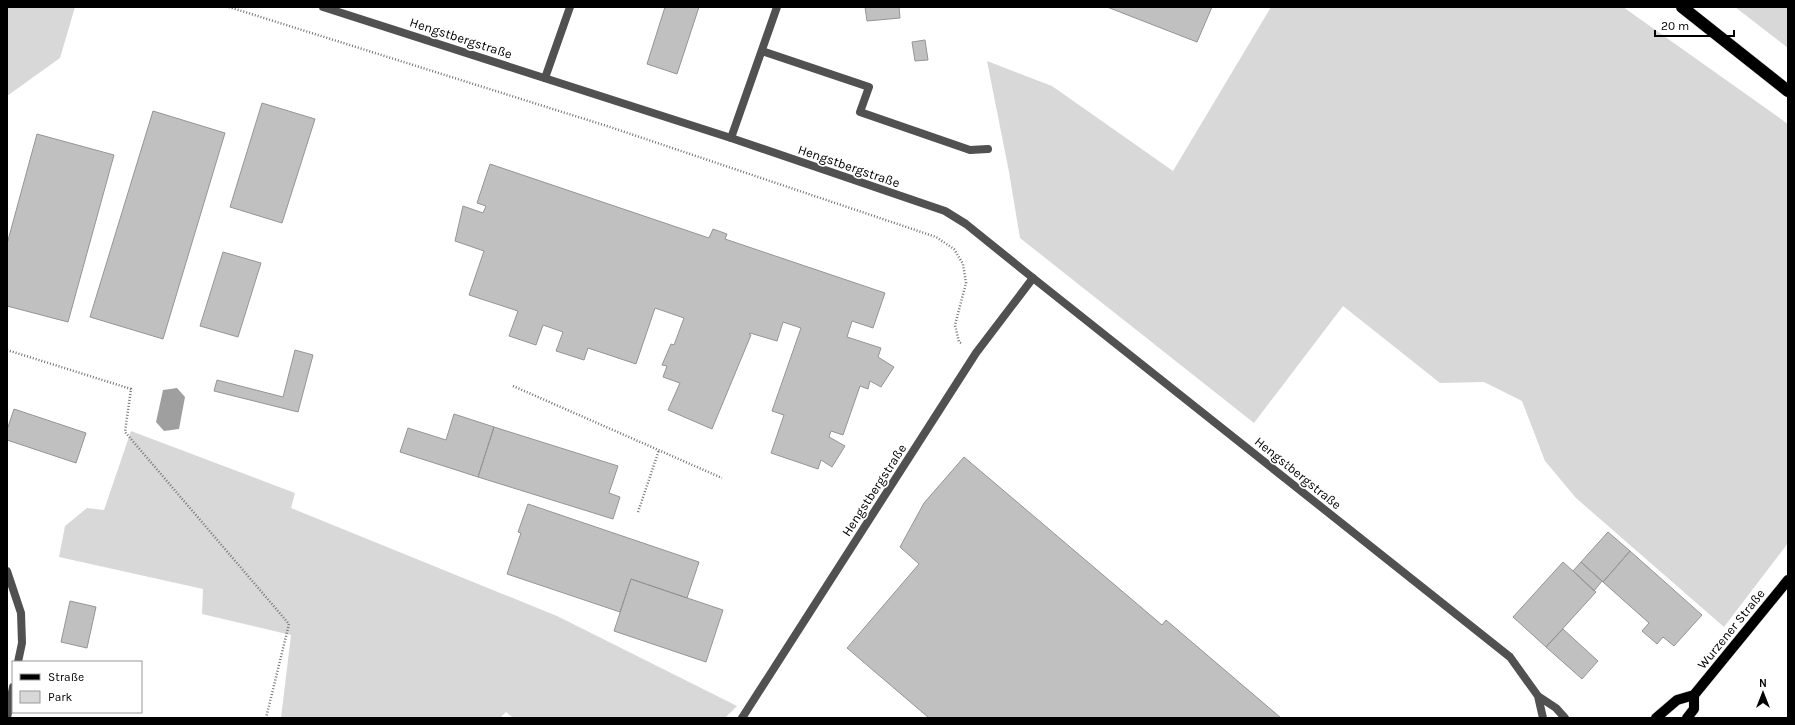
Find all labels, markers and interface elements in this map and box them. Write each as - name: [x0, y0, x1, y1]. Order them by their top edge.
- scale bar: [1655, 12, 1734, 38]
- street label: Hengstbergstraße: [408, 14, 514, 62]
- text: 20 m: [1661, 19, 1689, 33]
- street label: Hengstbergstraße: [796, 142, 902, 191]
- street label: Hengstbergstraße: [1252, 434, 1344, 513]
- street label: Hengstbergstraße: [839, 441, 910, 539]
- street label: Wurzener Straße: [1694, 586, 1768, 672]
- legend: [12, 661, 142, 713]
- text: Straße: [48, 670, 84, 684]
- north arrow: [1743, 673, 1783, 713]
- text: N: [1759, 677, 1767, 690]
- text: Park: [48, 690, 73, 704]

